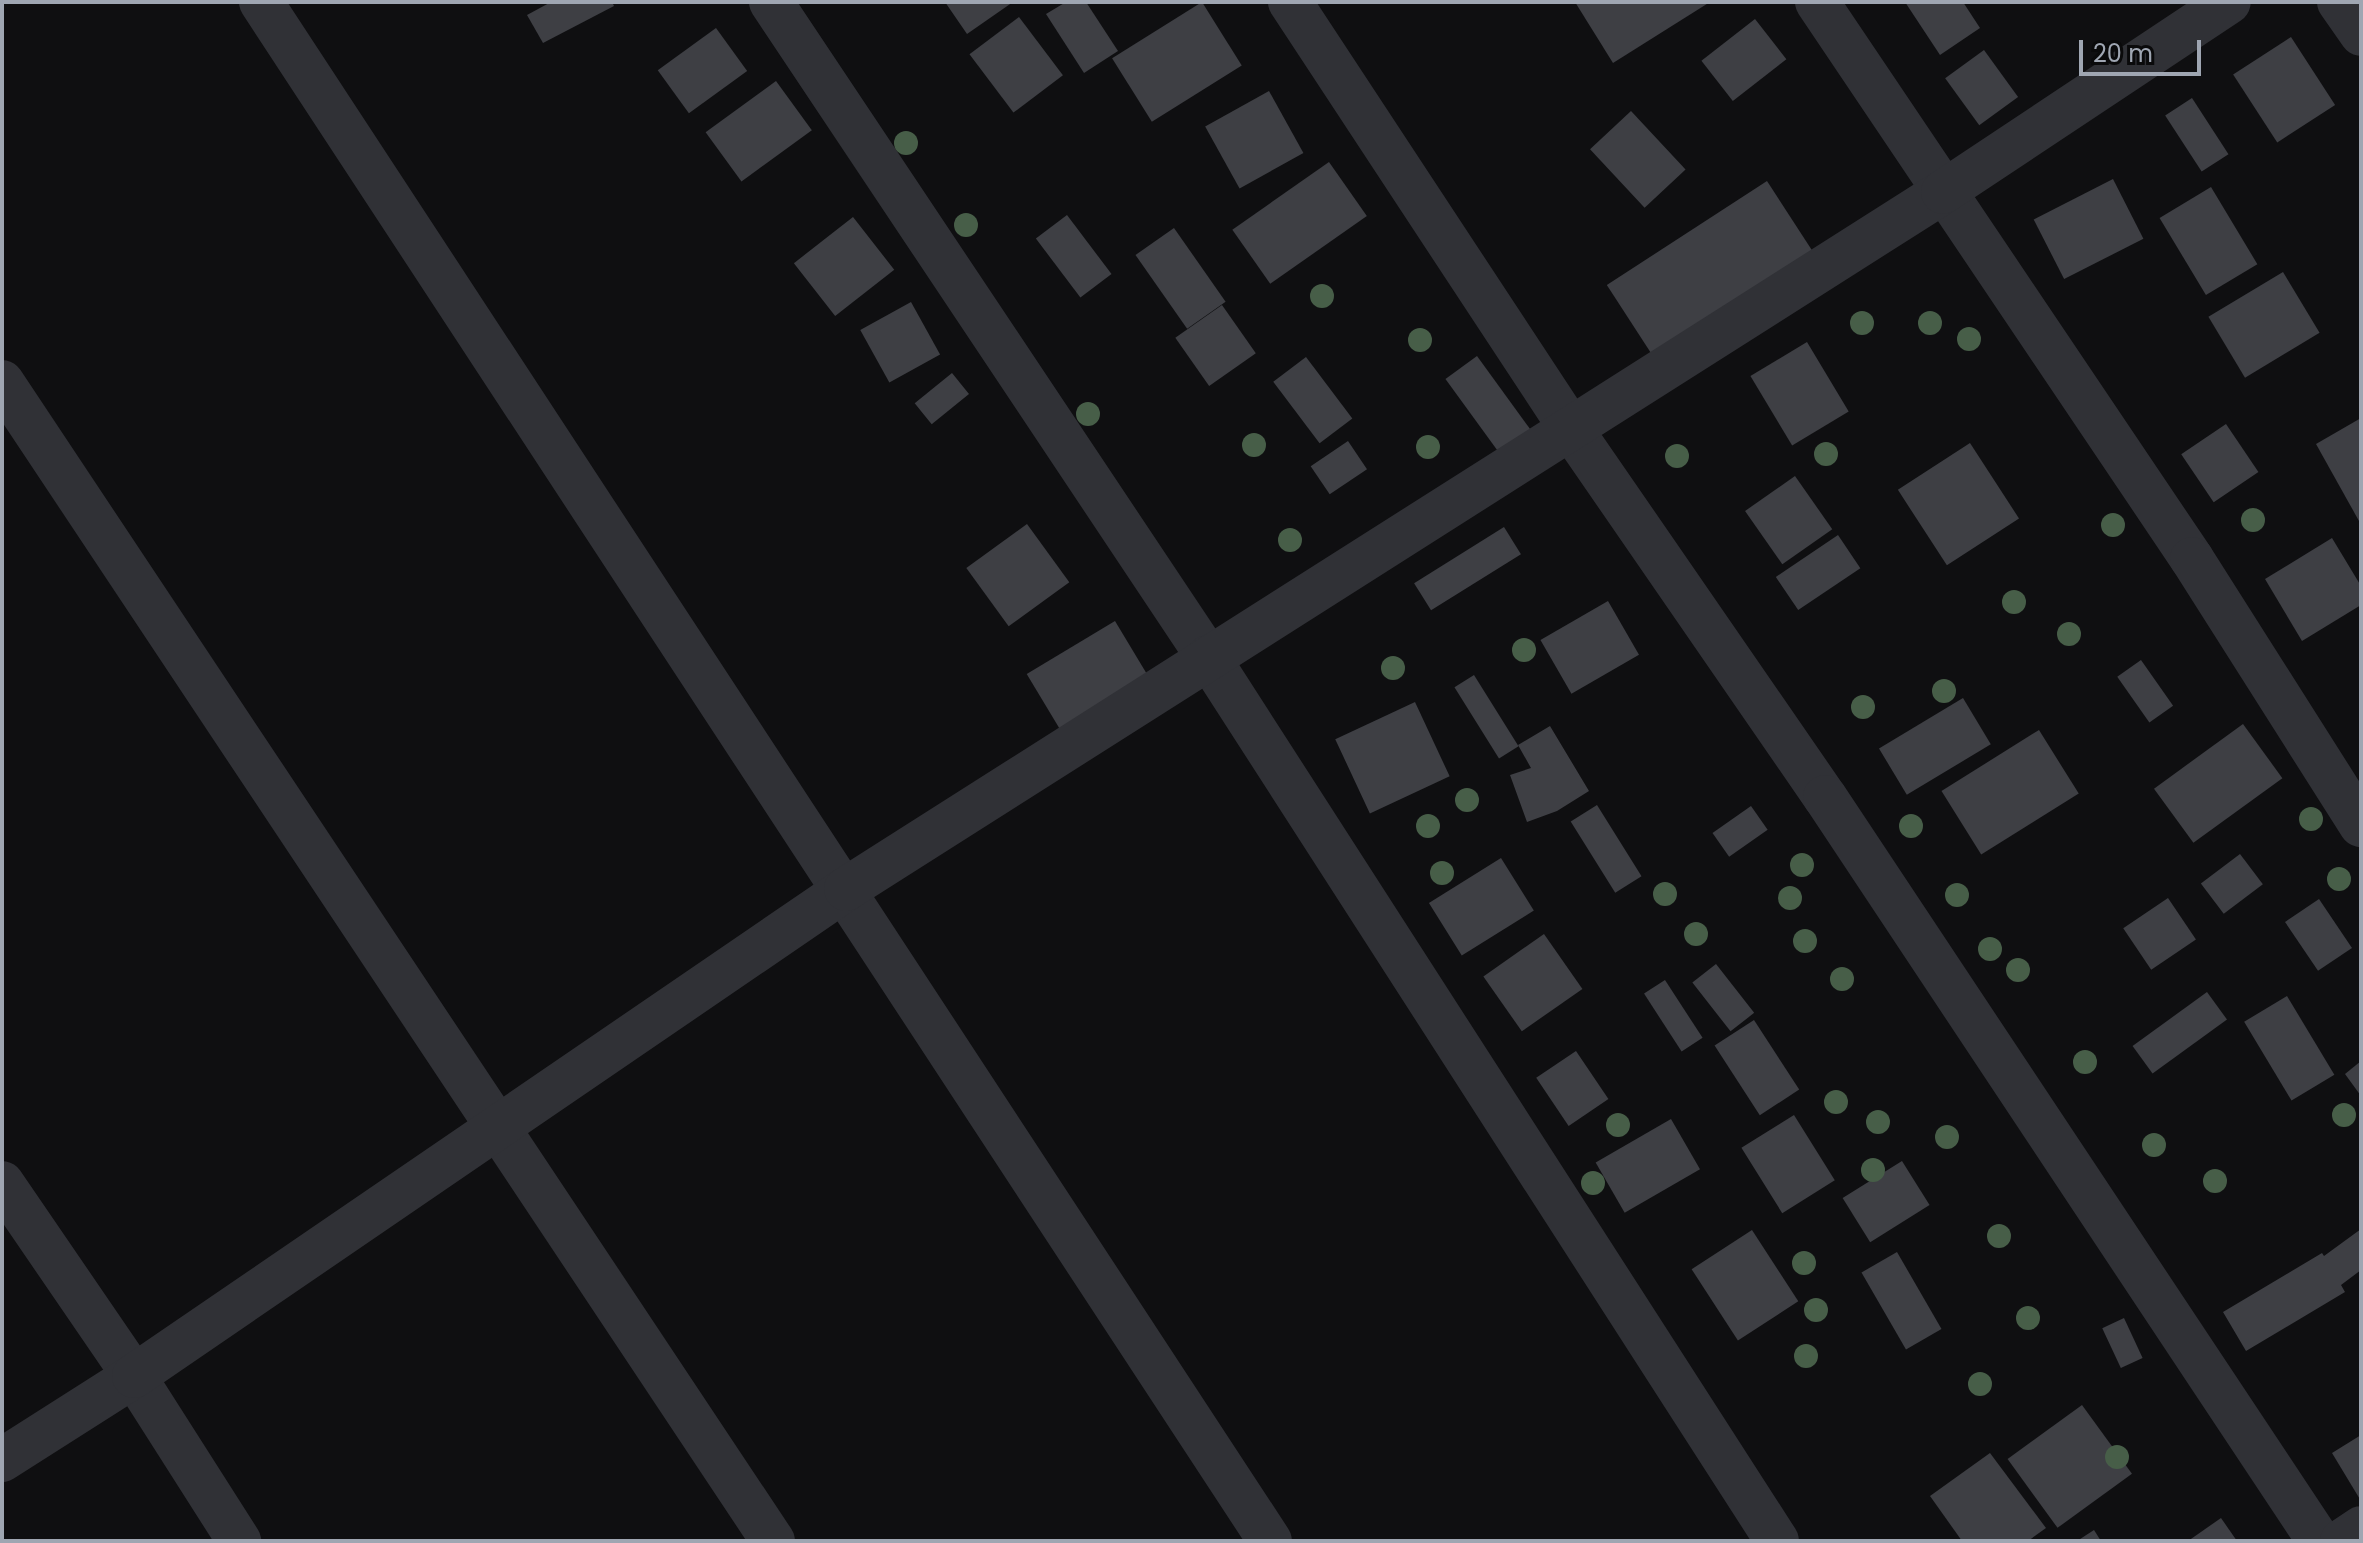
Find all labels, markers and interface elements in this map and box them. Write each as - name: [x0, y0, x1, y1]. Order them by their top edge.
- scale bar: [2083, 24, 2205, 74]
- text: 20 m: [2093, 37, 2153, 70]

